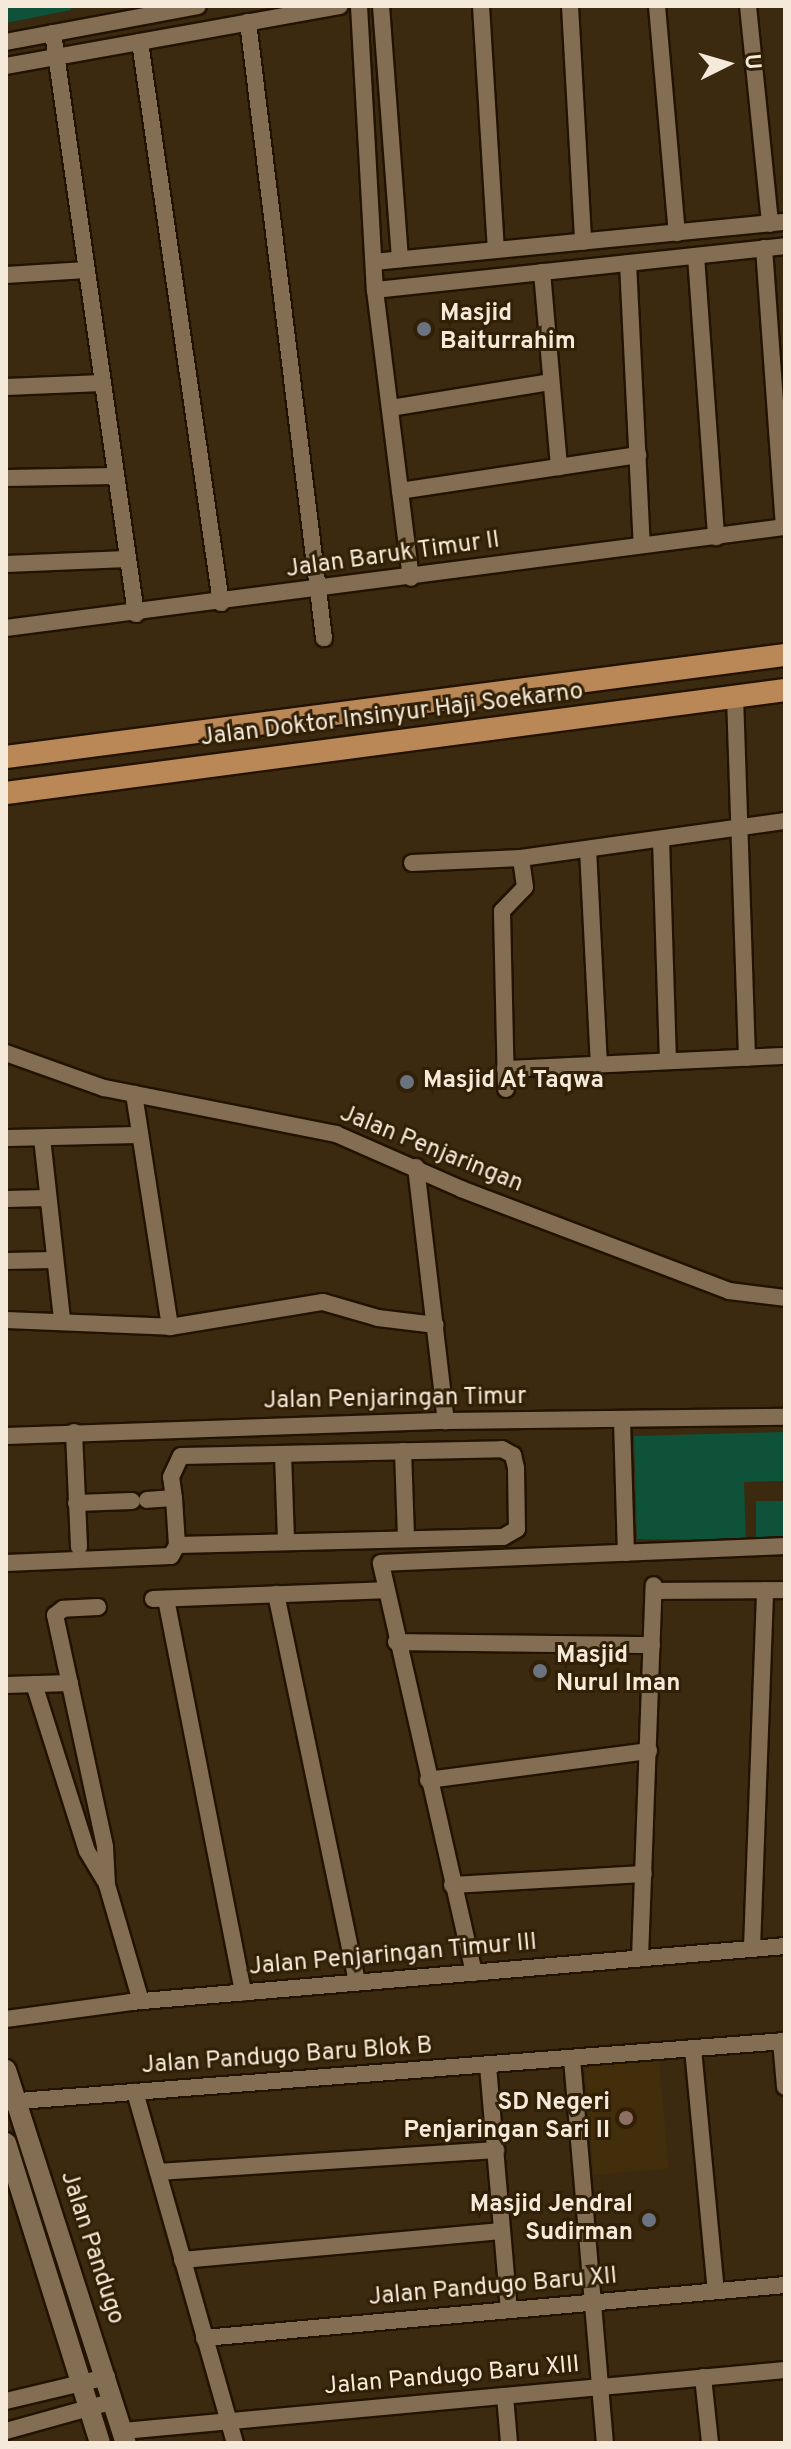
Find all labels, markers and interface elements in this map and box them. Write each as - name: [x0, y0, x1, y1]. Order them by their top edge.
- north arrow: [687, 24, 767, 104]
- text: U: [737, 53, 766, 71]
- place label: Masjid Baiturrahim: [440, 301, 576, 357]
- marker: Masjid Baiturrahim: [415, 320, 433, 338]
- street label: Jalan Baruk Timur II: [284, 527, 502, 585]
- street label: Jalan Doktor Insinyur Haji Soekarno: [199, 678, 585, 754]
- place label: Masjid At Taqwa: [423, 1068, 605, 1096]
- marker: Masjid At Taqwa: [398, 1073, 416, 1091]
- street label: Jalan Penjaringan: [335, 1100, 527, 1200]
- street label: Jalan Penjaringan Timur: [263, 1383, 527, 1417]
- place label: Masjid Nurul Iman: [556, 1643, 681, 1699]
- marker: Masjid Nurul Iman: [531, 1662, 549, 1680]
- street label: Jalan Penjaringan Timur III: [247, 1929, 539, 1983]
- street label: Jalan Pandugo Baru Blok B: [141, 2032, 433, 2082]
- place label: SD Negeri Penjaringan Sari II: [403, 2090, 610, 2146]
- marker: SD Negeri Penjaringan Sari II: [617, 2109, 635, 2127]
- street label: Jalan Pandugo: [53, 2168, 129, 2328]
- place label: Masjid Jendral Sudirman: [470, 2192, 633, 2248]
- marker: Masjid Jendral Sudirman: [640, 2211, 658, 2229]
- street label: Jalan Pandugo Baru XII: [367, 2263, 619, 2313]
- street label: Jalan Pandugo Baru XIII: [323, 2351, 581, 2403]

